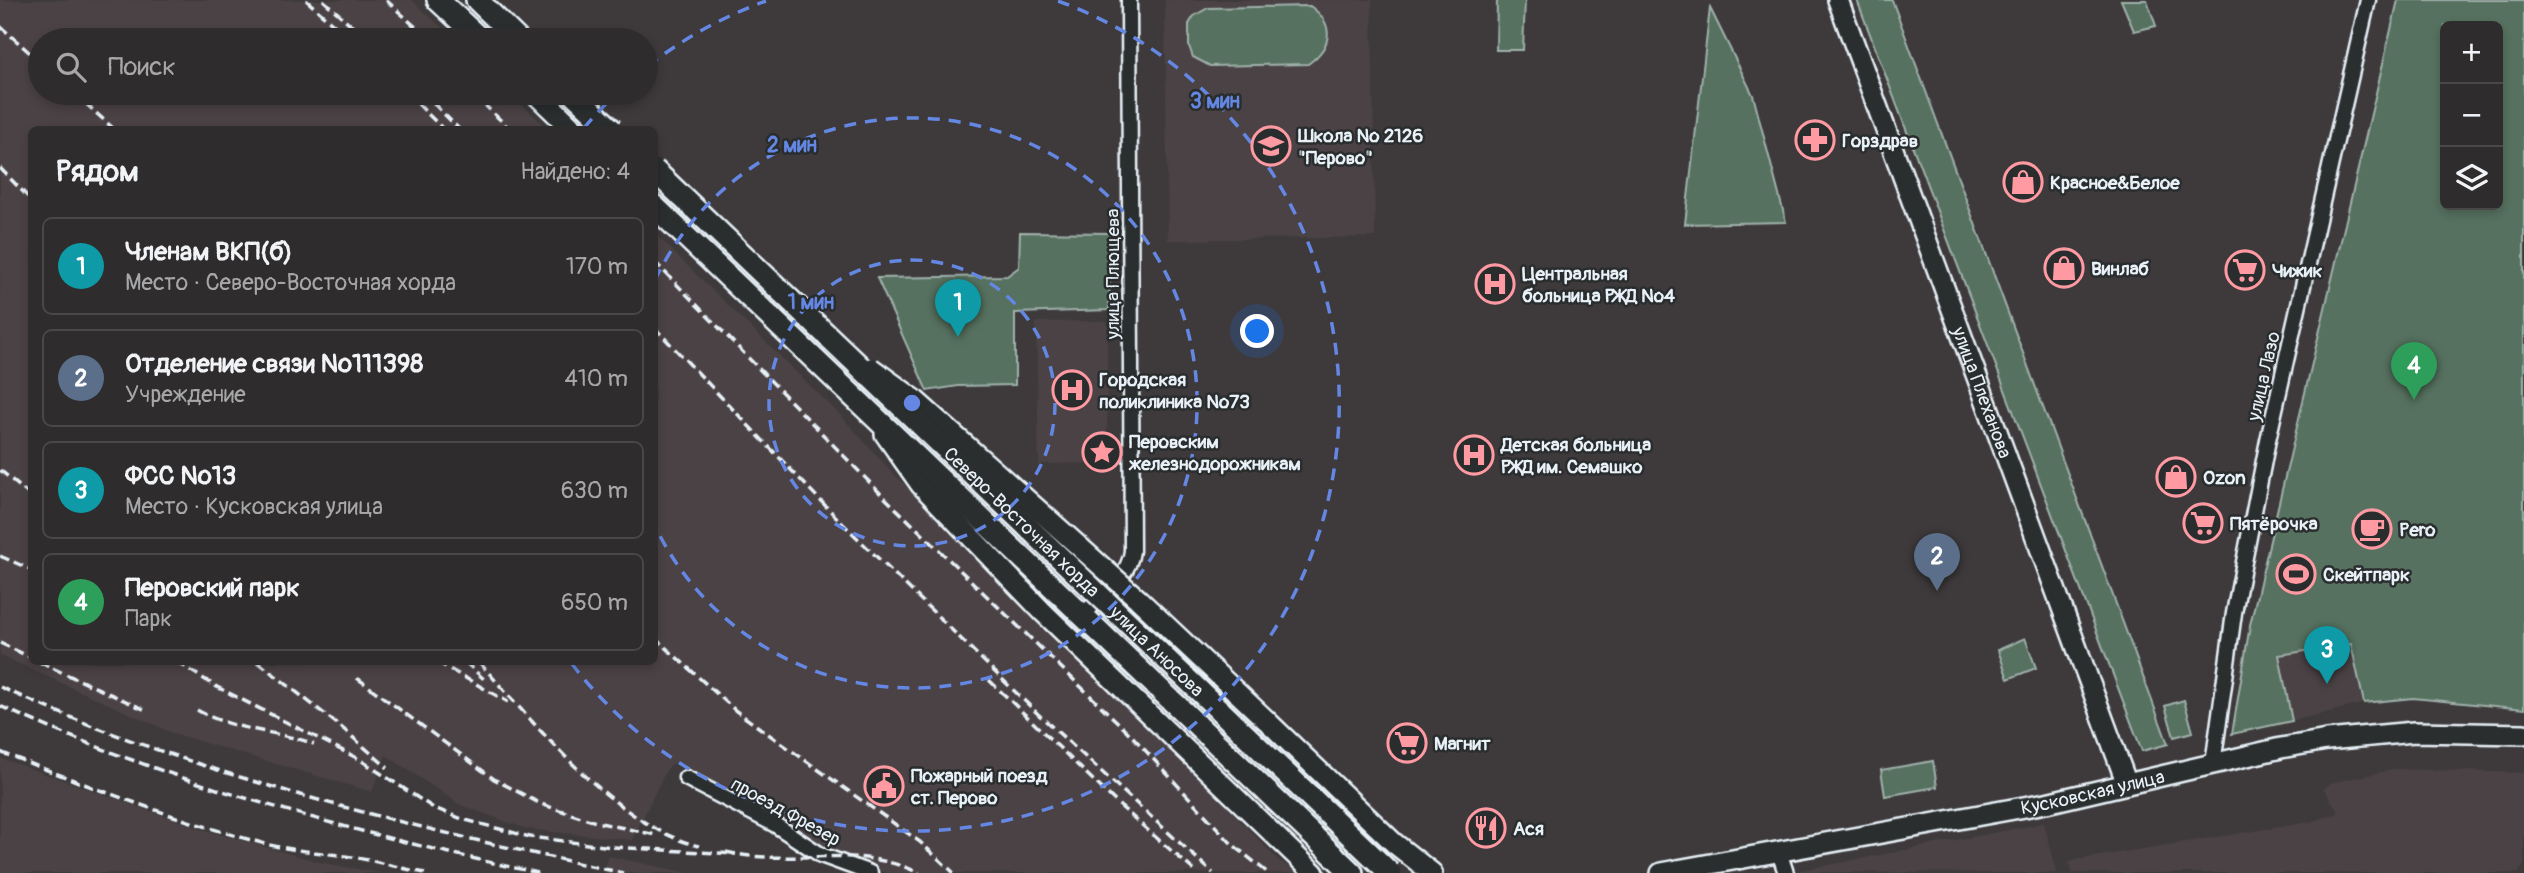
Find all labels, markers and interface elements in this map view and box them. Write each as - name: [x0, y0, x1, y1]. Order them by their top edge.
- map controls: [2440, 21, 2503, 210]
- button: +: [2440, 21, 2503, 84]
- search box: [28, 28, 658, 105]
- icon: search: [52, 48, 90, 86]
- text: Поиск: [108, 51, 176, 83]
- button: −: [2440, 84, 2503, 147]
- text: 3 мин: [1190, 88, 1240, 115]
- pharmacy icon: Горздрав: [1794, 119, 1836, 161]
- place label: Школа № 2126 "Перово": [1297, 124, 1423, 170]
- school or university icon: Школа № 2126 "Перово": [1250, 125, 1292, 167]
- place label: Горздрав: [1842, 129, 1918, 153]
- text: 2 мин: [767, 132, 817, 159]
- button: layers: [2440, 147, 2503, 210]
- text: Рядом: [56, 153, 139, 190]
- text: Найдено: 4: [520, 157, 630, 186]
- shop icon: Красное&Белое: [2002, 161, 2044, 203]
- place label: Красное&Белое: [2050, 171, 2180, 195]
- street label: улица Плющева: [1101, 209, 1125, 340]
- text: Членам ВКП(б): [125, 236, 293, 268]
- shop icon: Винлаб: [2043, 247, 2085, 289]
- supermarket icon: Чижик: [2224, 249, 2266, 291]
- text: 1: [77, 252, 86, 281]
- text: 170 m: [566, 252, 628, 281]
- place label: Винлаб: [2091, 257, 2149, 281]
- place label: Чижик: [2272, 259, 2322, 283]
- place label: Центральная больница РЖД №4: [1522, 262, 1675, 308]
- hospital icon: Центральная больница РЖД №4: [1474, 263, 1516, 305]
- text: Место · Северо-Восточная хорда: [125, 268, 456, 297]
- pin: 1: [935, 279, 981, 337]
- text: 1 мин: [788, 289, 834, 316]
- your location: [1240, 314, 1274, 348]
- street label: улица Плеханова: [1946, 322, 2017, 462]
- street label: улица Лазо: [2242, 329, 2286, 424]
- pin: 4: [2391, 342, 2437, 400]
- text: Отделение связи №111398: [125, 348, 423, 380]
- text: 2: [75, 364, 87, 393]
- text: 410 m: [565, 364, 628, 393]
- place label: Городская поликлиника №73: [1099, 368, 1250, 414]
- hospital icon: Городская поликлиника №73: [1051, 369, 1093, 411]
- text: Учреждение: [125, 380, 246, 409]
- centre of rings: [900, 391, 924, 415]
- place label: Перовским железнодорожникам: [1128, 430, 1301, 476]
- place icon: Перовским железнодорожникам: [1081, 431, 1123, 473]
- place label: Детская больница РЖД им. Семашко: [1500, 433, 1651, 479]
- hospital icon: Детская больница РЖД им. Семашко: [1453, 434, 1495, 476]
- street label: Северо-Восточная хорда: [938, 442, 1105, 603]
- shop icon: Ozon: [2155, 456, 2197, 498]
- text: ФСС №13: [125, 460, 236, 492]
- place label: Ozon: [2203, 466, 2246, 490]
- text: 3: [75, 476, 87, 505]
- text: 630 m: [561, 476, 628, 505]
- text: Место · Кусковская улица: [125, 492, 383, 521]
- supermarket icon: Пятёрочка: [2182, 502, 2224, 544]
- cafe icon: Pero: [2351, 508, 2393, 550]
- place label: Пятёрочка: [2230, 512, 2318, 536]
- place label: Pero: [2399, 518, 2436, 542]
- pin: 2: [1914, 533, 1960, 591]
- sports icon: Скейтпарк: [2275, 553, 2317, 595]
- place label: Скейтпарк: [2323, 563, 2410, 587]
- text: Перовский парк: [125, 572, 300, 604]
- text: 4: [74, 588, 88, 617]
- text: 650 m: [561, 588, 628, 617]
- street label: улица Аносова: [1104, 600, 1209, 702]
- text: Парк: [125, 604, 172, 633]
- pin: 3: [2304, 626, 2350, 684]
- supermarket icon: Магнит: [1386, 722, 1428, 764]
- place label: Магнит: [1434, 732, 1491, 756]
- place label: Пожарный поезд ст. Перово: [910, 764, 1048, 810]
- public building icon: Пожарный поезд ст. Перово: [863, 765, 905, 807]
- street label: Кусковская улица: [2019, 765, 2167, 820]
- street label: проезд Фрезер: [727, 772, 844, 852]
- restaurant icon: Ася: [1465, 807, 1507, 849]
- place label: Ася: [1513, 817, 1544, 841]

